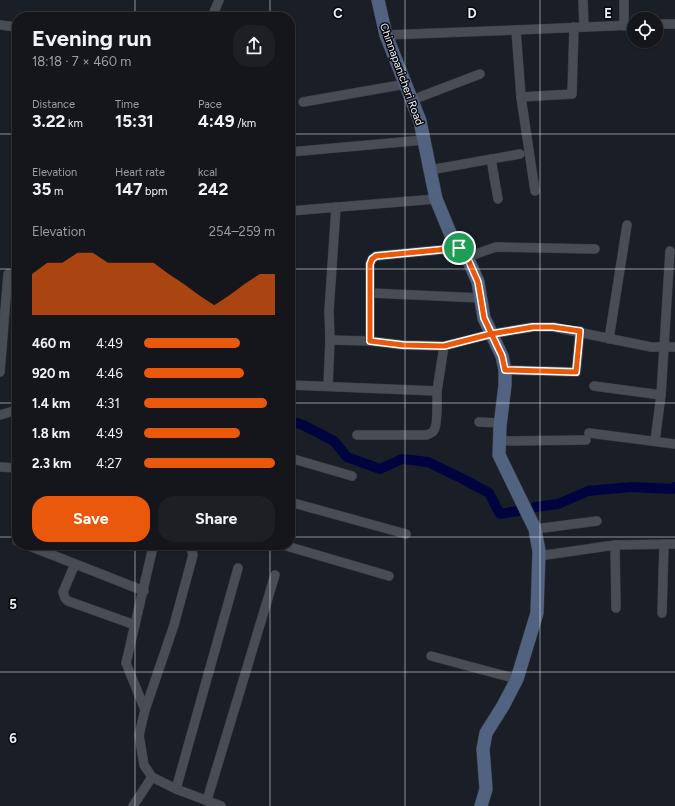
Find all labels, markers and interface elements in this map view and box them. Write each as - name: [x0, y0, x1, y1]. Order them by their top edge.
- text: C: [333, 6, 343, 21]
- text: D: [467, 6, 477, 21]
- text: E: [604, 6, 612, 21]
- map controls: [627, 12, 663, 48]
- button: locate: [627, 12, 663, 48]
- street label: Chinnapanicheri Road: [377, 21, 426, 127]
- text: Evening run: [32, 25, 152, 52]
- button: share: [233, 25, 275, 67]
- text: 18:18 · 7 × 460 m: [32, 54, 131, 69]
- text: Distance: [32, 98, 75, 111]
- text: Time: [115, 98, 139, 111]
- text: Pace: [198, 98, 222, 111]
- text: 3.22: [32, 111, 65, 131]
- text: 15:31: [115, 111, 154, 131]
- text: 4:49: [198, 111, 235, 131]
- text: km: [65, 117, 83, 130]
- text: /km: [235, 117, 256, 130]
- text: Elevation: [32, 166, 77, 179]
- text: Heart rate: [115, 166, 165, 179]
- text: kcal: [198, 166, 217, 179]
- text: 35: [32, 179, 51, 199]
- text: 147: [115, 179, 142, 199]
- text: 242: [198, 179, 228, 199]
- text: m: [51, 185, 63, 198]
- text: bpm: [142, 185, 167, 198]
- text: Elevation: [32, 224, 85, 239]
- text: 254–259 m: [209, 224, 275, 239]
- pin: [442, 231, 476, 265]
- icon: arrive: [448, 237, 470, 259]
- text: 460 m: [32, 336, 71, 351]
- text: 4:49: [96, 336, 123, 351]
- text: 920 m: [32, 366, 70, 381]
- text: 4:46: [96, 366, 123, 381]
- text: 1.4 km: [32, 396, 70, 411]
- text: 4:31: [96, 396, 120, 411]
- text: 1.8 km: [32, 426, 70, 441]
- text: 4:49: [96, 426, 123, 441]
- text: 2.3 km: [32, 456, 71, 471]
- text: 4:27: [96, 456, 122, 471]
- button: Save: [32, 496, 150, 542]
- button: Share: [158, 496, 275, 542]
- text: 5: [9, 597, 17, 612]
- text: 6: [9, 731, 17, 746]

